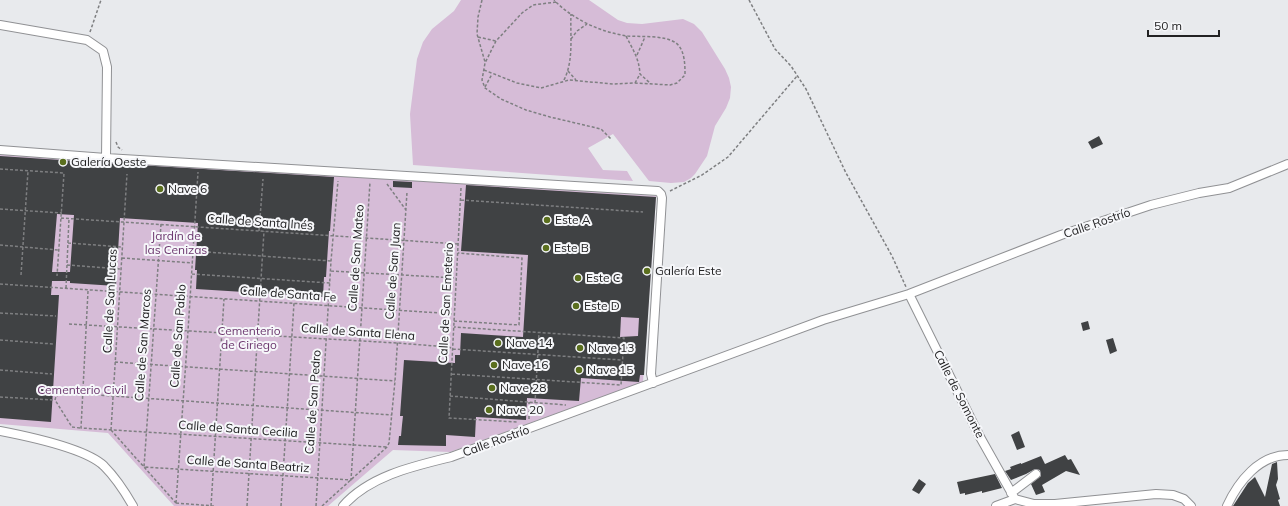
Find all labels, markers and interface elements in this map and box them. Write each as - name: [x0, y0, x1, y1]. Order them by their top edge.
- scale bar: [1148, 12, 1219, 38]
- text: 50 m: [1154, 18, 1182, 33]
- place label: Galería Oeste: [71, 154, 146, 169]
- marker: Galería Oeste: [58, 157, 68, 167]
- place label: Nave 6: [168, 181, 207, 196]
- marker: Nave 6: [155, 184, 165, 194]
- street label: Calle de San Mateo: [344, 204, 367, 312]
- street label: Calle Rostrío: [1061, 204, 1132, 241]
- street label: Calle de Santa Inés: [206, 210, 314, 233]
- place label: Este A: [555, 212, 591, 227]
- marker: Este A: [542, 215, 552, 225]
- street label: Calle de San Juan: [382, 222, 403, 320]
- park label: Jardín de las Cenizas: [145, 228, 207, 257]
- place label: Este B: [554, 240, 589, 255]
- street label: Calle de San Emeterio: [435, 242, 456, 364]
- marker: Este B: [541, 243, 551, 253]
- street label: Calle de San Lucas: [99, 248, 120, 354]
- place label: Galería Este: [655, 263, 721, 278]
- marker: Galería Este: [642, 266, 652, 276]
- place label: Este C: [586, 270, 621, 285]
- marker: Este C: [573, 273, 583, 283]
- street label: Calle de San Pablo: [166, 283, 189, 388]
- street label: Calle de Santa Fe: [239, 283, 337, 304]
- street label: Calle de San Marcos: [131, 288, 154, 402]
- place label: Este D: [584, 298, 620, 313]
- marker: Este D: [571, 301, 581, 311]
- street label: Calle de Santa Elena: [300, 320, 416, 343]
- park label: Cementerio de Ciriego: [217, 323, 281, 352]
- place label: Nave 14: [506, 335, 552, 350]
- marker: Nave 14: [493, 338, 503, 348]
- place label: Nave 13: [588, 340, 634, 355]
- marker: Nave 13: [575, 343, 585, 353]
- street label: Calle de Somonte: [931, 347, 988, 440]
- street label: Calle de San Pedro: [301, 349, 324, 455]
- place label: Nave 16: [502, 357, 548, 372]
- marker: Nave 16: [489, 360, 499, 370]
- place label: Nave 15: [587, 362, 633, 377]
- marker: Nave 15: [574, 365, 584, 375]
- place label: Nave 28: [500, 380, 546, 395]
- park label: Cementerio Civil: [37, 382, 127, 397]
- marker: Nave 28: [487, 383, 497, 393]
- place label: Nave 20: [497, 402, 543, 417]
- marker: Nave 20: [484, 405, 494, 415]
- street label: Calle de Santa Cecilia: [178, 417, 298, 440]
- street label: Calle Rostrío: [460, 422, 531, 460]
- street label: Calle de Santa Beatriz: [186, 452, 310, 475]

